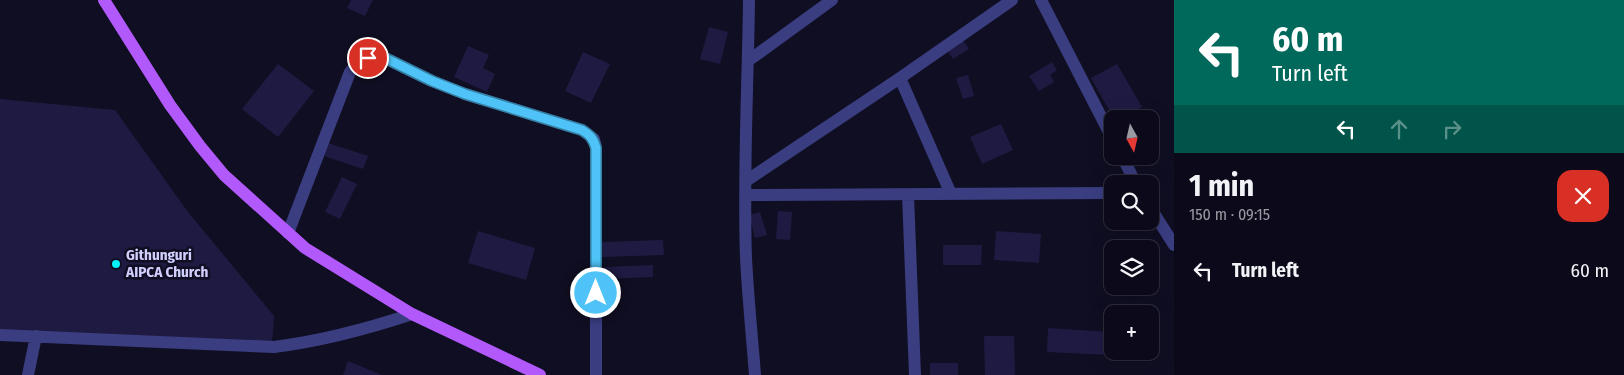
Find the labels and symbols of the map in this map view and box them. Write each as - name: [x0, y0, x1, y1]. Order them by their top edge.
- pin: [347, 37, 389, 79]
- north arrow: [1104, 110, 1159, 165]
- place label: Githunguri AIPCA Church: [125, 246, 208, 281]
- marker: Githunguri AIPCA Church: [110, 258, 122, 270]
- position arrow: [569, 266, 621, 318]

